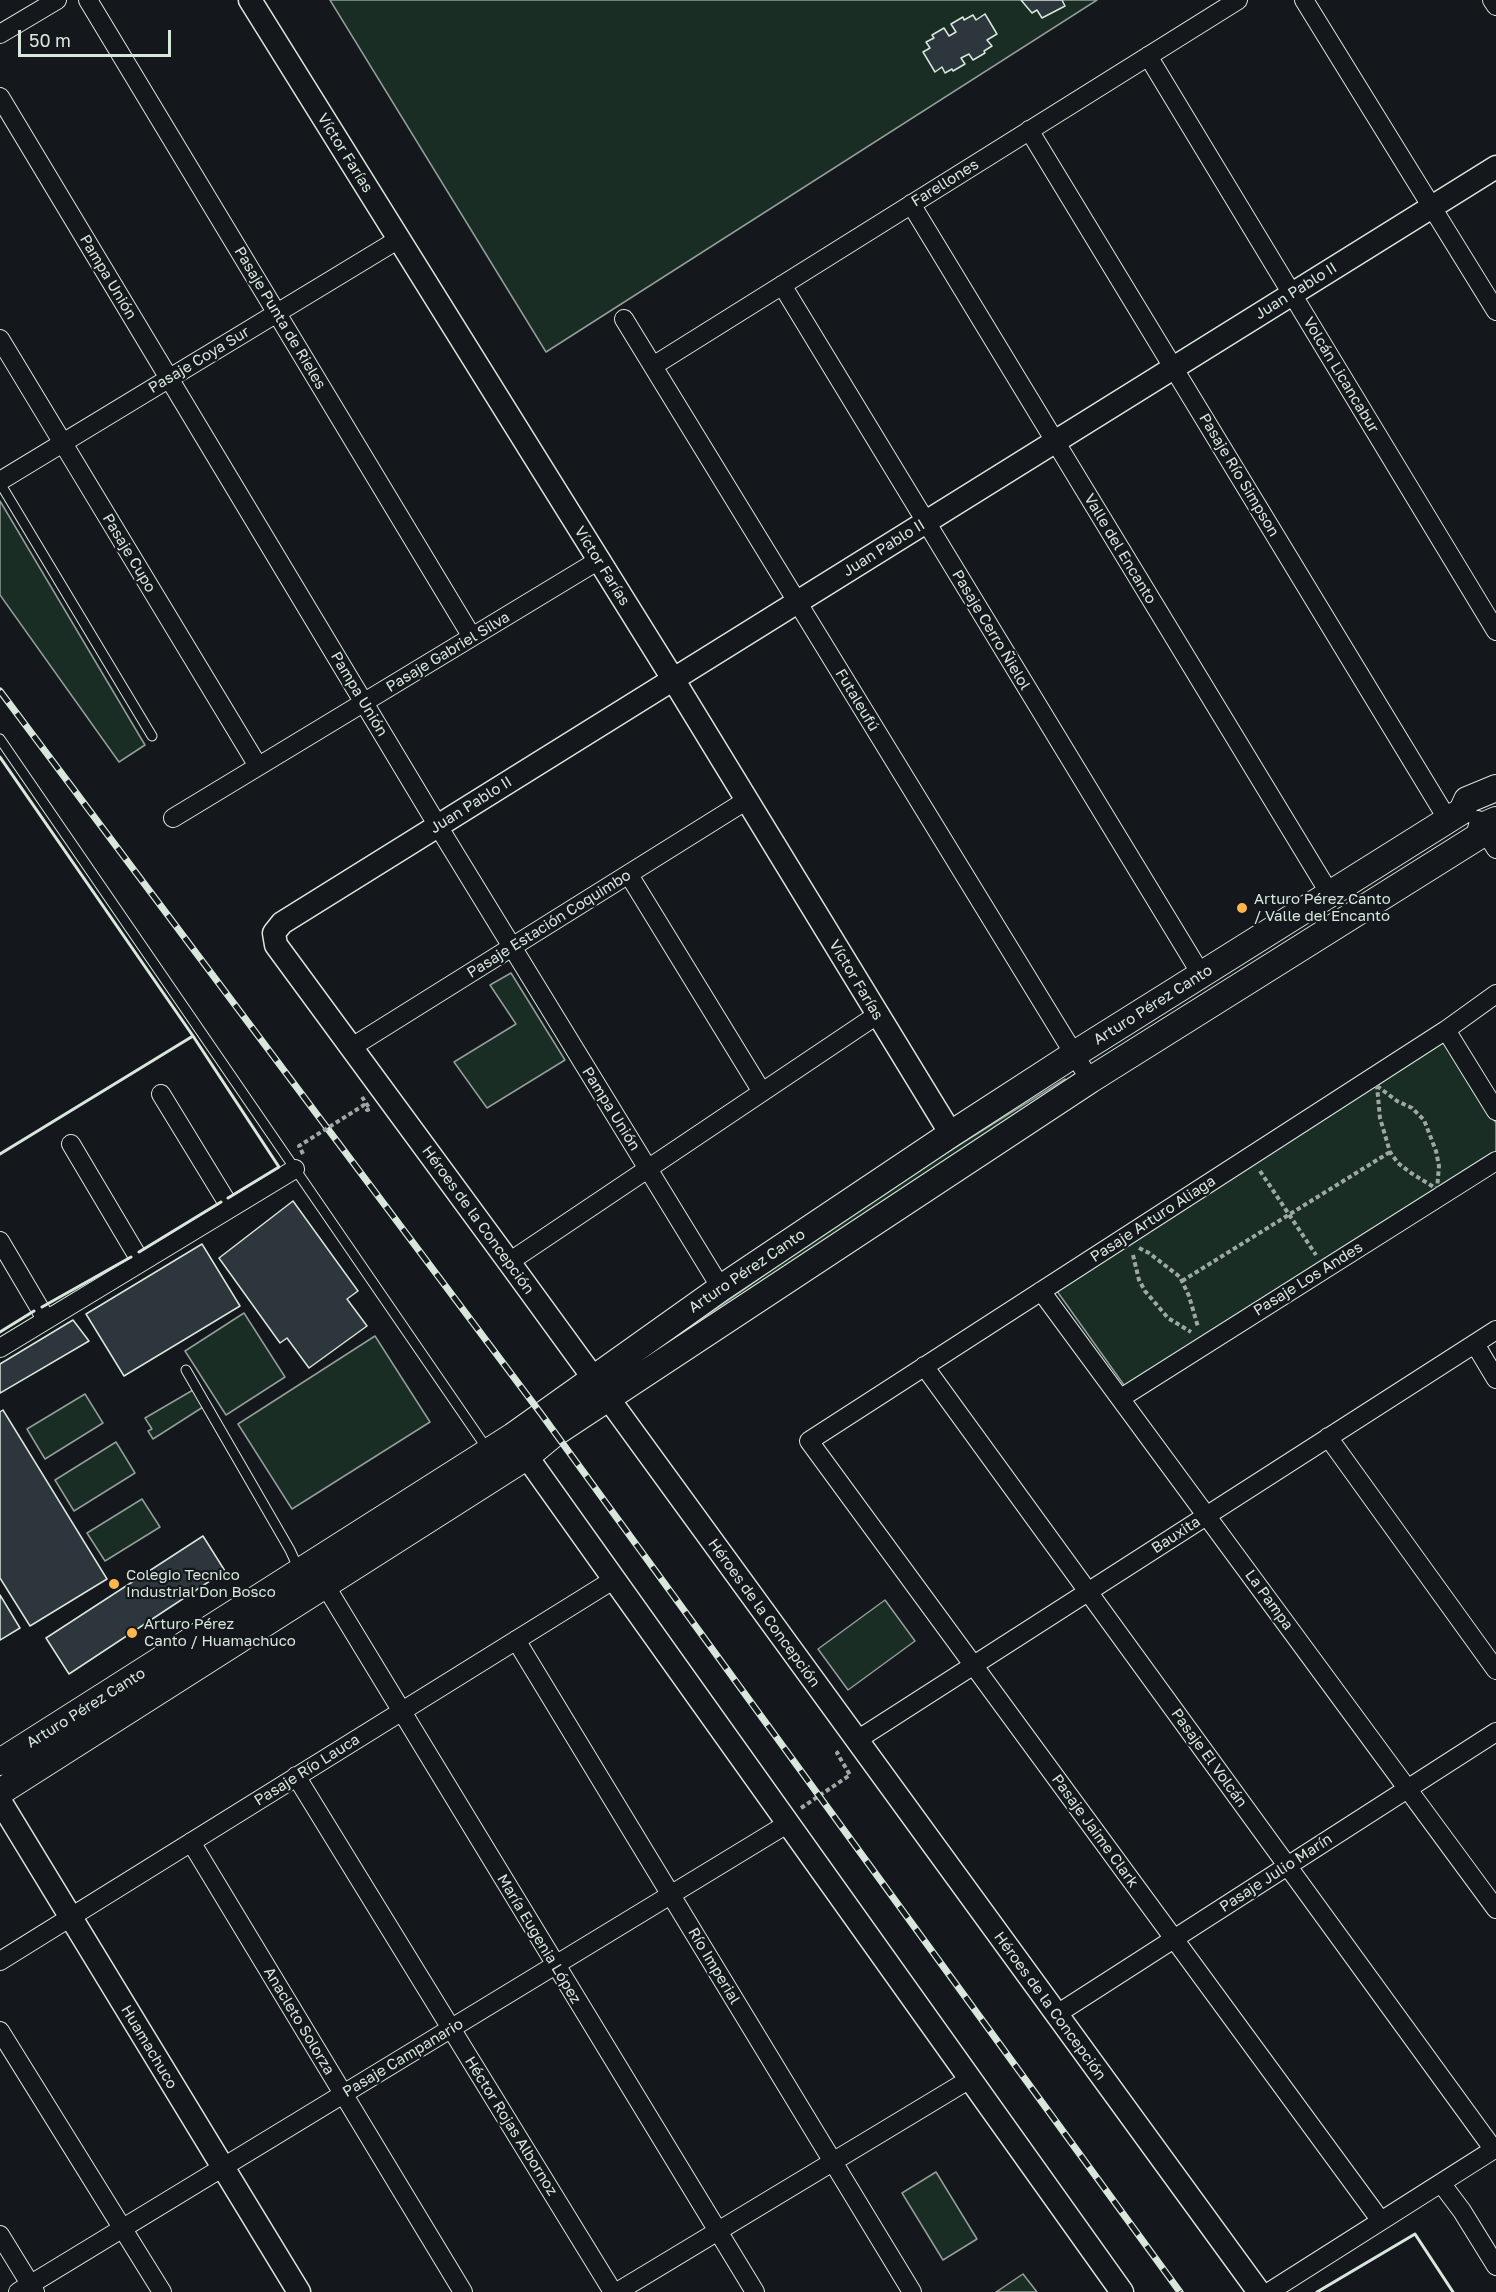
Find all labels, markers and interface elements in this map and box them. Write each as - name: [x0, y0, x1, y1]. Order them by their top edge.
- scale bar: [21, 18, 174, 56]
- text: 50 m: [29, 29, 71, 51]
- street label: Víctor Farías: [313, 110, 377, 196]
- street label: Farellones: [908, 155, 982, 211]
- street label: Pampa Unión: [76, 232, 140, 322]
- street label: Pasaje Punta de Rieles: [230, 243, 330, 393]
- street label: Juan Pablo II: [1252, 259, 1340, 323]
- street label: Volcán Licancabur: [1299, 314, 1383, 436]
- street label: Pasaje Coya Sur: [145, 323, 253, 397]
- street label: Pasaje Río Simpson: [1195, 410, 1283, 540]
- street label: Valle del Encanto: [1080, 491, 1160, 607]
- street label: Pasaje Cupo: [98, 510, 160, 596]
- street label: Juan Pablo II: [840, 516, 928, 580]
- street label: Víctor Farías: [570, 523, 634, 609]
- street label: Pasaje Cerro Ñielol: [948, 567, 1034, 693]
- street label: Pasaje Gabriel Silva: [383, 608, 513, 696]
- street label: Pampa Unión: [327, 649, 391, 739]
- street label: Futaleufú: [831, 666, 883, 734]
- street label: Juan Pablo II: [427, 773, 515, 837]
- street label: Pasaje Estación Coquimbo: [464, 866, 634, 982]
- place label: Arturo Pérez Canto / Valle del Encanto: [1254, 890, 1391, 925]
- marker: Arturo Pérez Canto / Valle del Encanto: [1235, 901, 1249, 915]
- street label: Víctor Farías: [825, 937, 887, 1023]
- street label: Arturo Pérez Canto: [1090, 961, 1216, 1049]
- street label: Pampa Unión: [578, 1064, 644, 1154]
- street label: Héroes de la Concepción: [418, 1142, 538, 1298]
- street label: Pasaje Arturo Aliaga: [1087, 1172, 1219, 1266]
- street label: Arturo Pérez Canto: [685, 1225, 809, 1317]
- street label: Pasaje Los Andes: [1250, 1238, 1366, 1320]
- street label: Bauxita: [1148, 1513, 1204, 1557]
- street label: Héroes de la Concepción: [704, 1535, 824, 1691]
- place label: Colegio Tecnico Industrial Don Bosco: [126, 1566, 276, 1601]
- street label: La Pampa: [1241, 1566, 1297, 1634]
- marker: Colegio Tecnico Industrial Don Bosco: [107, 1577, 121, 1591]
- place label: Arturo Pérez Canto / Huamachuco: [144, 1615, 296, 1650]
- marker: Arturo Pérez Canto / Huamachuco: [125, 1626, 139, 1640]
- street label: Arturo Pérez Canto: [23, 1664, 149, 1752]
- street label: Pasaje El Volcán: [1167, 1705, 1251, 1811]
- street label: Pasaje Río Lauca: [251, 1730, 363, 1810]
- street label: Pasaje Jaime Clark: [1048, 1771, 1142, 1891]
- street label: Pasaje Julio Marín: [1216, 1830, 1336, 1916]
- street label: María Eugenia López: [493, 1871, 585, 2007]
- street label: Río Imperial: [684, 1924, 744, 2008]
- street label: Héroes de la Concepción: [990, 1928, 1110, 2084]
- street label: Anacleto Solorza: [260, 1964, 338, 2078]
- street label: Huamachuco: [117, 2002, 181, 2092]
- street label: Pasaje Campanario: [340, 2015, 466, 2101]
- street label: Héctor Rojas Albornoz: [461, 2053, 561, 2199]

